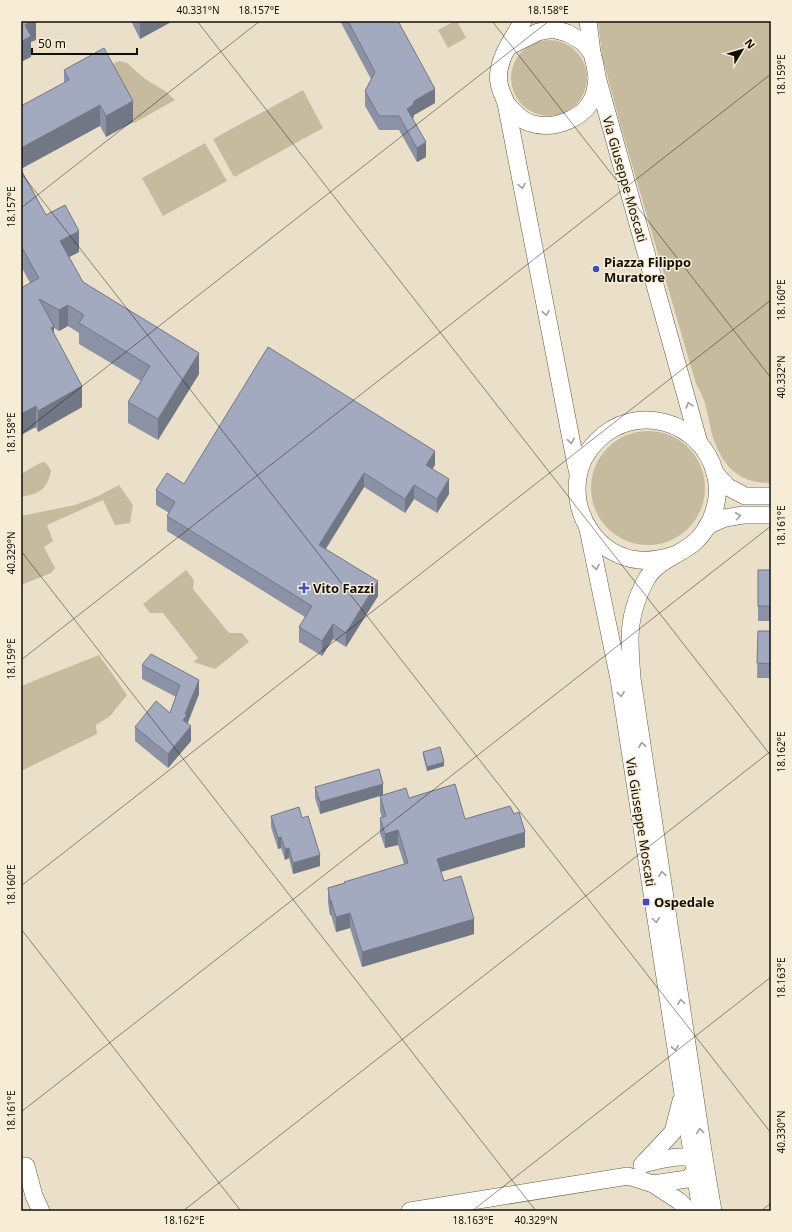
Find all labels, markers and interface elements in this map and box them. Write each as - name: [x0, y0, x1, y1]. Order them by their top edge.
- text: 40.331°N: [176, 3, 220, 17]
- text: 18.157°E: [238, 3, 280, 17]
- text: 18.158°E: [527, 3, 569, 17]
- scale bar: [32, 30, 137, 56]
- north arrow: [722, 30, 762, 70]
- text: 50 m: [38, 35, 66, 52]
- text: N: [742, 35, 759, 52]
- text: 18.159°E: [774, 54, 788, 96]
- street label: Via Giuseppe Moscati: [598, 114, 652, 244]
- one-way arrow: [517, 183, 525, 189]
- text: 18.157°E: [4, 186, 18, 228]
- place label: Piazza Filippo Muratore: [604, 253, 691, 286]
- marker: Piazza Filippo Muratore: [591, 264, 601, 274]
- text: 18.160°E: [774, 279, 788, 321]
- one-way arrow: [542, 310, 550, 317]
- text: 40.332°N: [774, 355, 788, 399]
- one-way arrow: [685, 402, 694, 409]
- text: 18.158°E: [4, 412, 18, 454]
- one-way arrow: [566, 438, 575, 444]
- text: 18.161°E: [774, 505, 788, 547]
- one-way arrow: [735, 512, 741, 521]
- text: 40.329°N: [4, 531, 18, 575]
- one-way arrow: [591, 564, 600, 570]
- place label: Vito Fazzi: [313, 579, 374, 597]
- marker: Vito Fazzi: [298, 582, 310, 594]
- text: 18.159°E: [4, 638, 18, 680]
- one-way arrow: [616, 691, 625, 697]
- text: 18.162°E: [774, 731, 788, 773]
- one-way arrow: [639, 742, 647, 748]
- street label: Via Giuseppe Moscati: [622, 756, 660, 888]
- text: 18.160°E: [4, 864, 18, 906]
- one-way arrow: [658, 871, 667, 877]
- place label: Ospedale: [654, 893, 715, 911]
- marker: Ospedale: [641, 897, 651, 907]
- one-way arrow: [651, 917, 660, 923]
- text: 18.163°E: [774, 957, 788, 999]
- one-way arrow: [677, 999, 686, 1006]
- one-way arrow: [670, 1045, 679, 1051]
- text: 18.161°E: [4, 1090, 18, 1132]
- text: 40.330°N: [774, 1110, 788, 1154]
- one-way arrow: [696, 1128, 705, 1134]
- text: 18.162°E: [163, 1213, 205, 1227]
- text: 18.163°E: [452, 1213, 494, 1227]
- text: 40.329°N: [514, 1213, 558, 1227]

